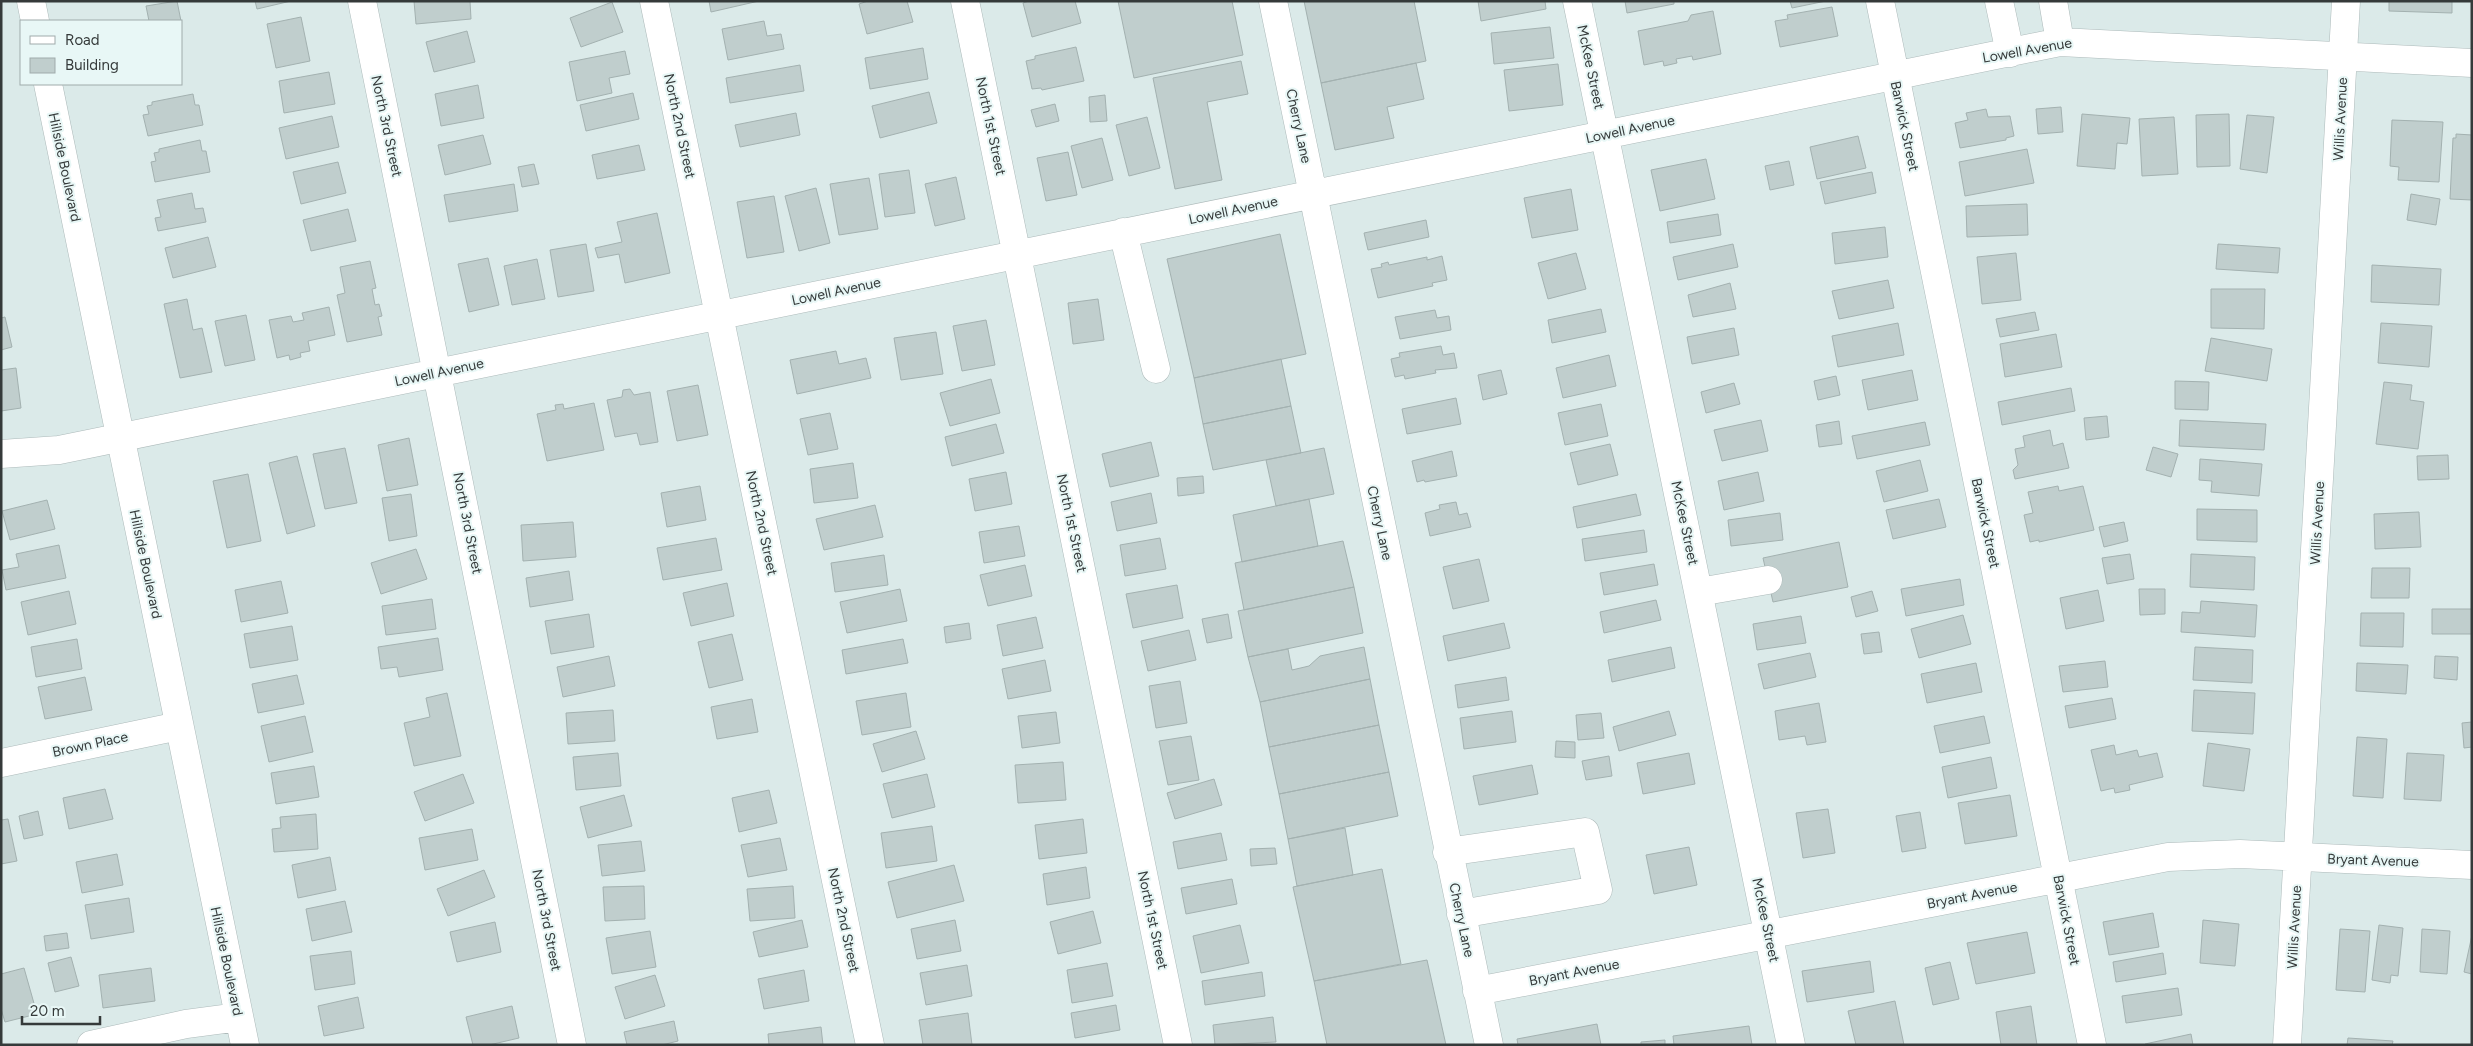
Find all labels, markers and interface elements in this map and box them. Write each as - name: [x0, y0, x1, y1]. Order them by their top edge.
- legend: [20, 20, 182, 85]
- street label: McKee Street: [1573, 23, 1608, 111]
- text: Road: [65, 31, 100, 49]
- street label: Lowell Avenue: [1981, 34, 2074, 67]
- text: Building: [65, 56, 119, 74]
- street label: North 2nd Street: [660, 72, 699, 180]
- street label: North 3rd Street: [367, 74, 406, 178]
- street label: North 1st Street: [972, 75, 1009, 177]
- street label: Willis Avenue: [2330, 77, 2351, 161]
- street label: Barwick Street: [1887, 80, 1922, 173]
- street label: Cherry Lane: [1282, 87, 1315, 165]
- street label: Hillside Boulevard: [45, 111, 84, 223]
- street label: Lowell Avenue: [1584, 112, 1677, 147]
- street label: Lowell Avenue: [1187, 193, 1280, 228]
- street label: Lowell Avenue: [790, 274, 883, 309]
- street label: Lowell Avenue: [393, 355, 486, 390]
- street label: North 2nd Street: [742, 469, 781, 577]
- street label: North 3rd Street: [449, 471, 486, 576]
- street label: North 1st Street: [1053, 472, 1090, 574]
- street label: Barwick Street: [1968, 477, 2003, 570]
- street label: McKee Street: [1667, 479, 1702, 567]
- street label: Willis Avenue: [2307, 481, 2328, 565]
- street label: Cherry Lane: [1363, 484, 1396, 562]
- street label: Hillside Boulevard: [126, 508, 165, 620]
- street label: Brown Place: [51, 728, 130, 761]
- street label: Bryant Avenue: [2327, 850, 2419, 871]
- street label: North 2nd Street: [824, 866, 863, 974]
- street label: North 3rd Street: [528, 868, 565, 973]
- street label: North 1st Street: [1134, 869, 1171, 971]
- street label: Barwick Street: [2049, 873, 2084, 967]
- street label: McKee Street: [1748, 876, 1783, 964]
- street label: Bryant Avenue: [1926, 878, 2019, 913]
- street label: Cherry Lane: [1445, 881, 1478, 959]
- street label: Willis Avenue: [2284, 885, 2305, 969]
- street label: Hillside Boulevard: [207, 905, 246, 1017]
- street label: Bryant Avenue: [1528, 955, 1621, 990]
- scale bar: [22, 994, 100, 1026]
- text: 20 m: [30, 1002, 64, 1020]

